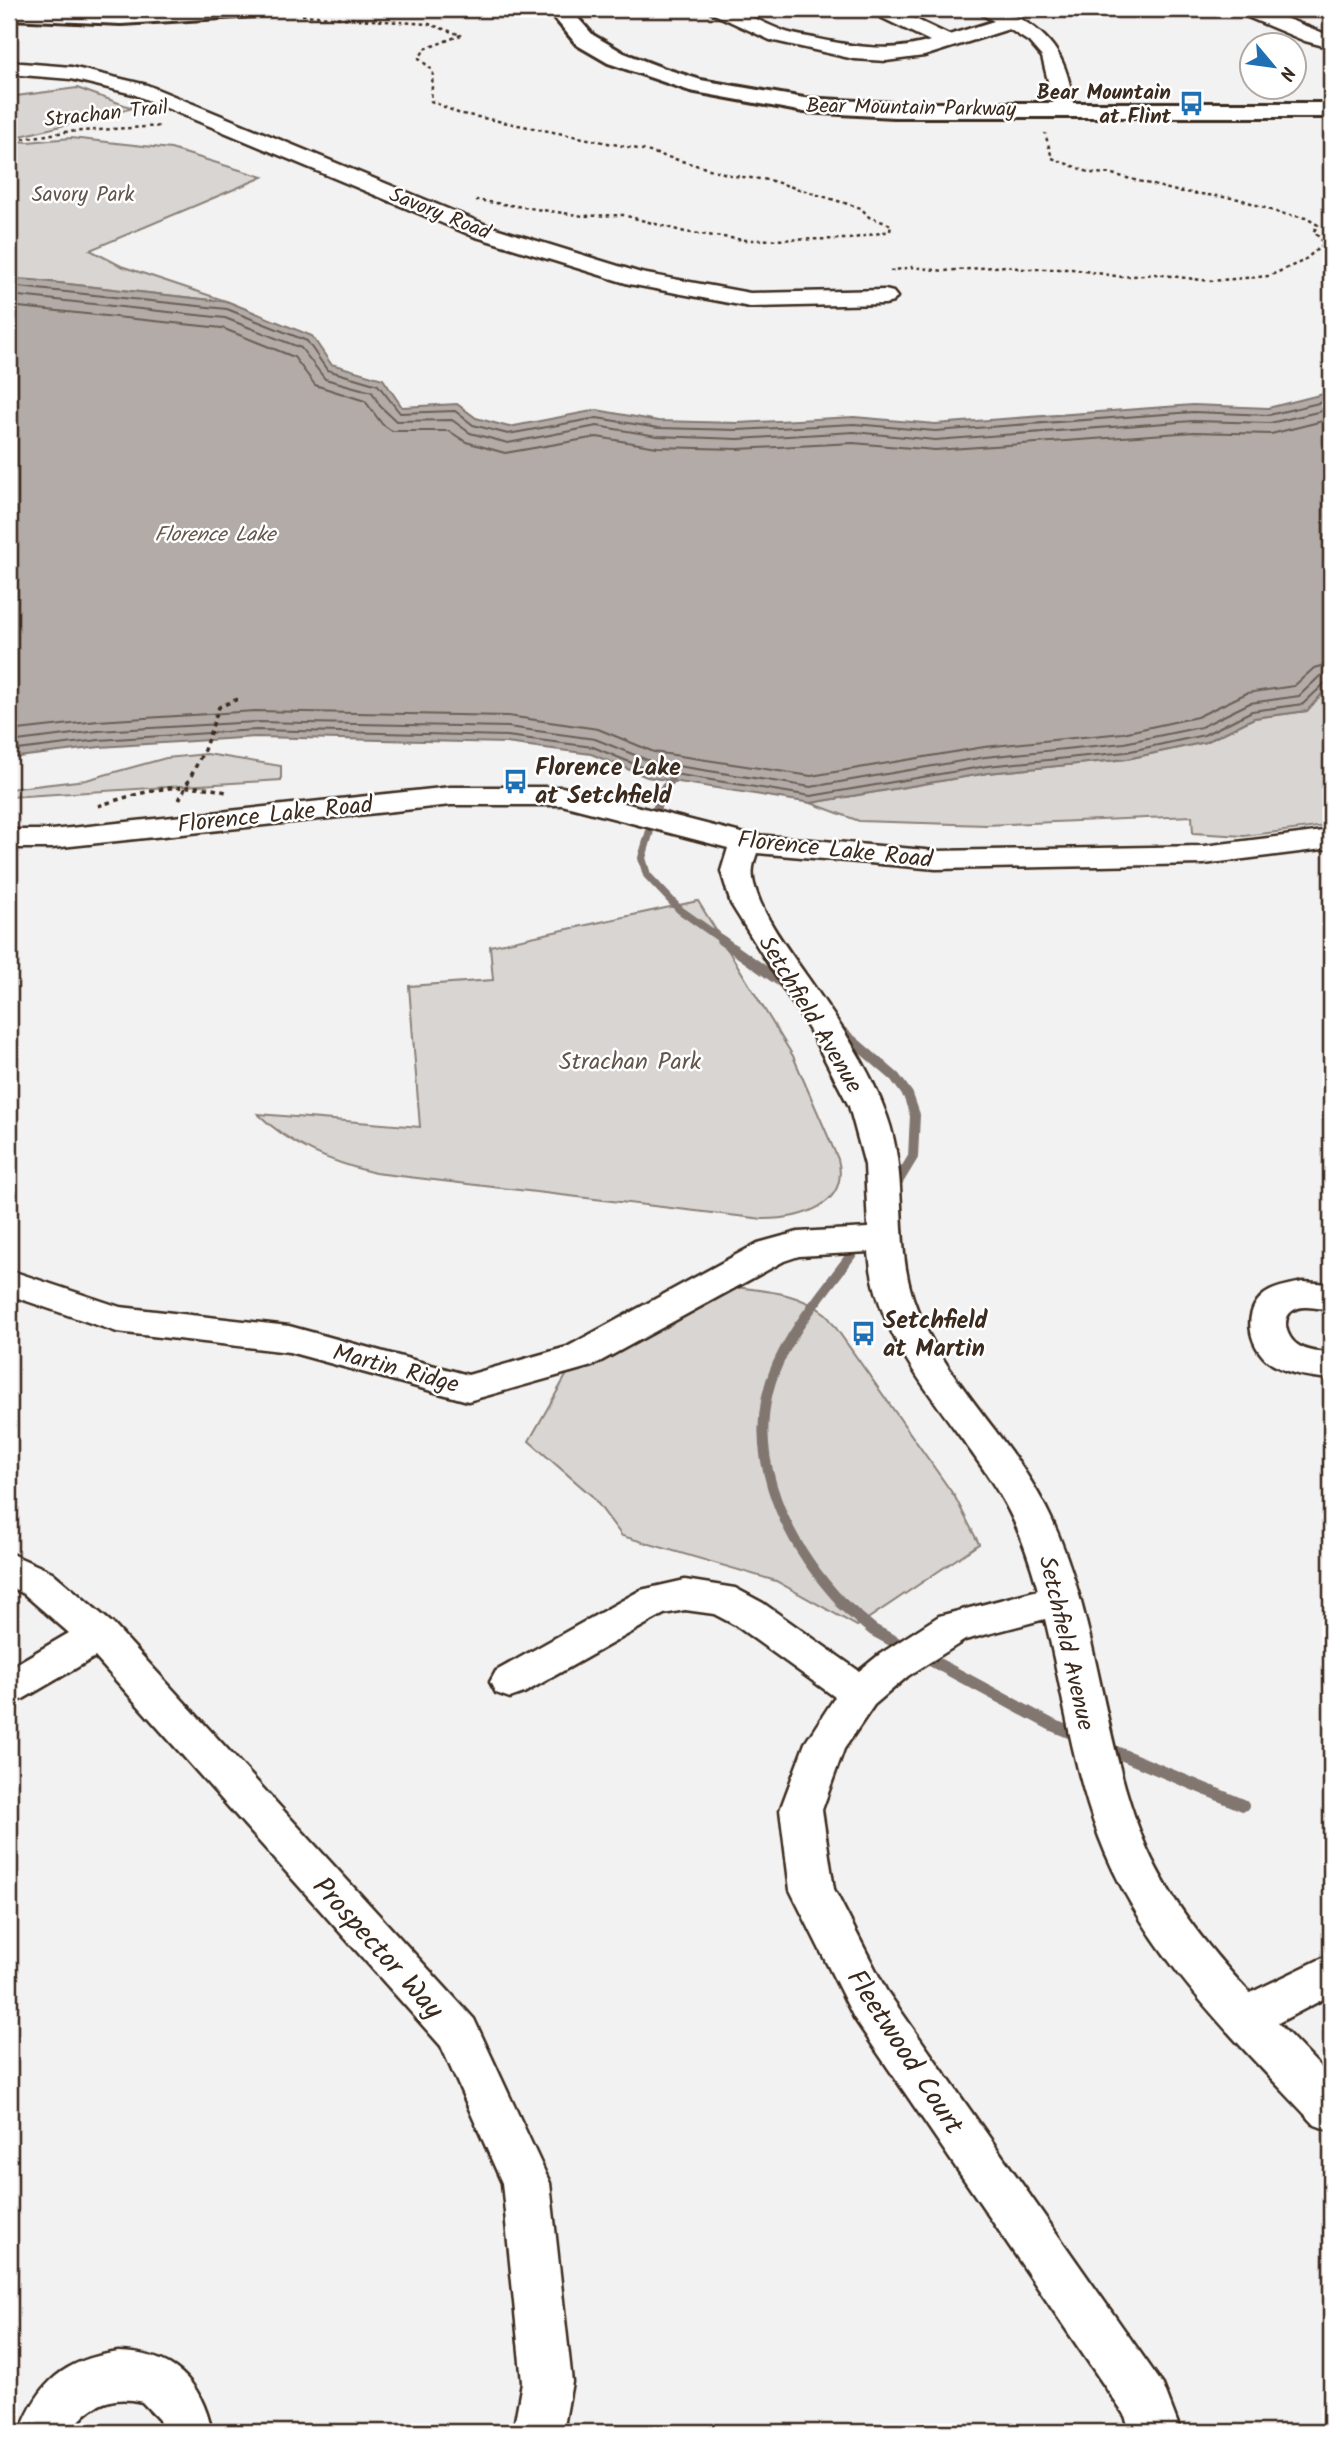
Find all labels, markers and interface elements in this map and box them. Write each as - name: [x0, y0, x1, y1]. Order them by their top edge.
- north arrow: [1238, 32, 1308, 102]
- text: N: [1270, 61, 1302, 86]
- place label: Bear Mountain at Flint: [1037, 77, 1172, 134]
- street label: Bear Mountain Parkway: [806, 90, 1016, 127]
- bus stop icon: Bear Mountain at Flint: [1177, 90, 1205, 118]
- street label: Strachan Trail: [43, 92, 170, 137]
- park label: Savory Park: [32, 179, 134, 212]
- street label: Savory Road: [384, 179, 496, 250]
- water label: Florence Lake: [154, 519, 278, 552]
- place label: Florence Lake at Setchfield: [535, 749, 681, 816]
- bus stop icon: Florence Lake at Setchfield: [501, 767, 529, 795]
- street label: Florence Lake Road: [176, 786, 376, 845]
- street label: Florence Lake Road: [735, 821, 935, 880]
- street label: Setchfield Avenue: [747, 928, 872, 1101]
- park label: Strachan Park: [559, 1043, 702, 1082]
- place label: Setchfield at Martin: [883, 1302, 989, 1369]
- bus stop icon: Setchfield at Martin: [849, 1320, 877, 1348]
- street label: Martin Ridge: [328, 1334, 463, 1405]
- street label: Setchfield Avenue: [1027, 1552, 1105, 1735]
- street label: Prospector Way: [300, 1867, 455, 2031]
- street label: Fleetwood Court: [833, 1960, 975, 2145]

